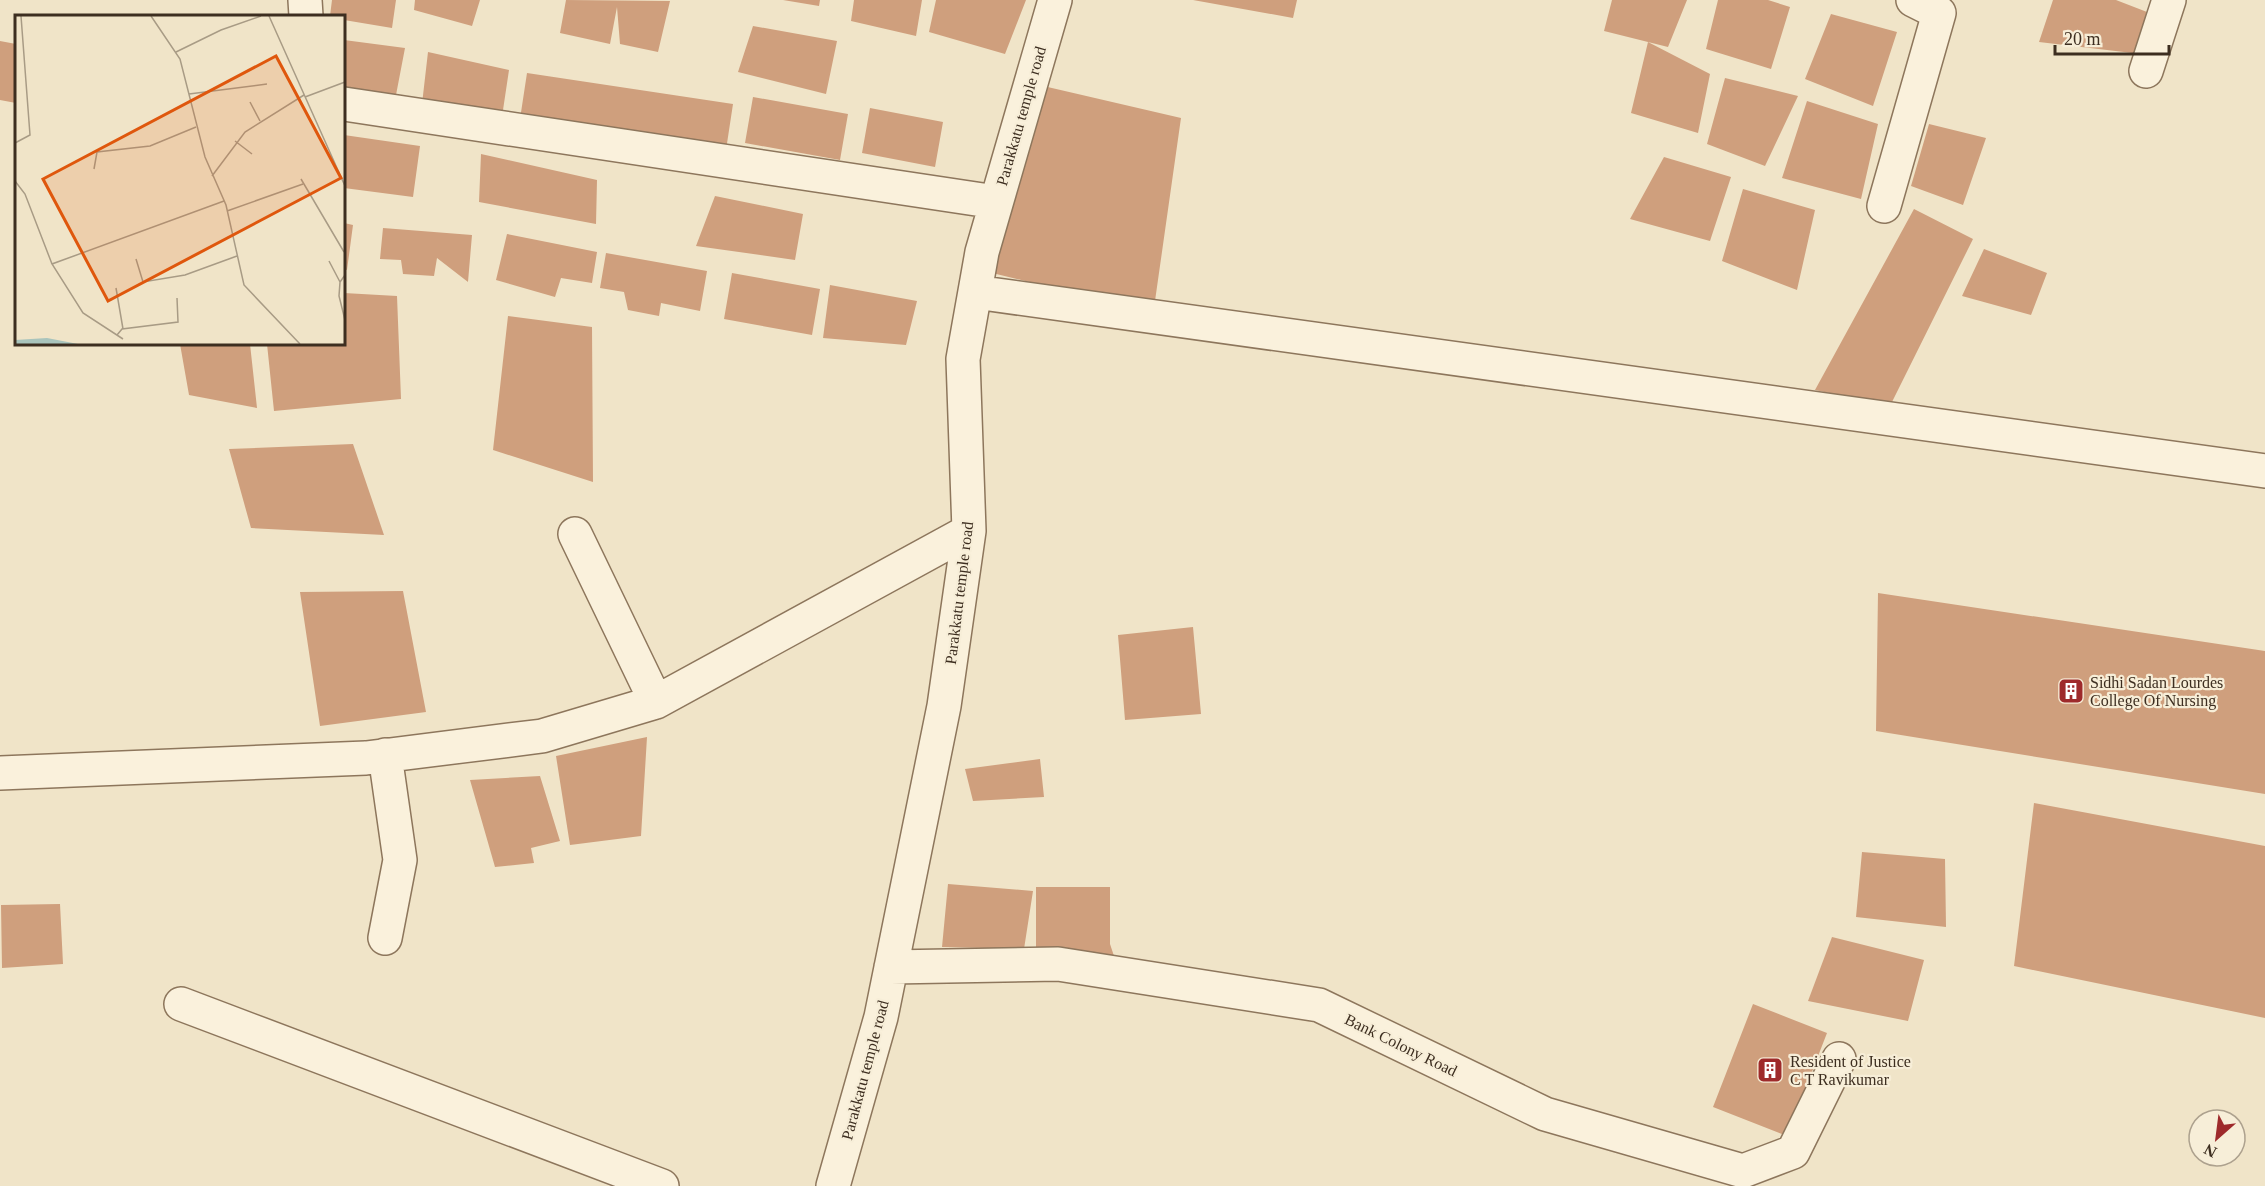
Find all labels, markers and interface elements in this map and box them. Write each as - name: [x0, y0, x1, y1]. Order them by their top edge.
- inset map: [15, 15, 345, 345]
- scale bar: [2055, 18, 2169, 56]
- text: 20 m: [2064, 29, 2101, 49]
- street label: Parakkatu temple road: [993, 44, 1050, 188]
- street label: Parakkatu temple road: [942, 521, 977, 666]
- place label: Sidhi Sadan Lourdes College Of Nursing: [2090, 674, 2223, 710]
- building icon: Sidhi Sadan Lourdes College Of Nursing: [2056, 676, 2086, 706]
- street label: Parakkatu temple road: [838, 998, 893, 1142]
- street label: Bank Colony Road: [1342, 1010, 1460, 1080]
- place label: Resident of Justice C T Ravikumar: [1790, 1053, 1911, 1088]
- building icon: Resident of Justice C T Ravikumar: [1755, 1055, 1785, 1085]
- north arrow: [2187, 1108, 2247, 1168]
- text: N: [2201, 1140, 2219, 1161]

